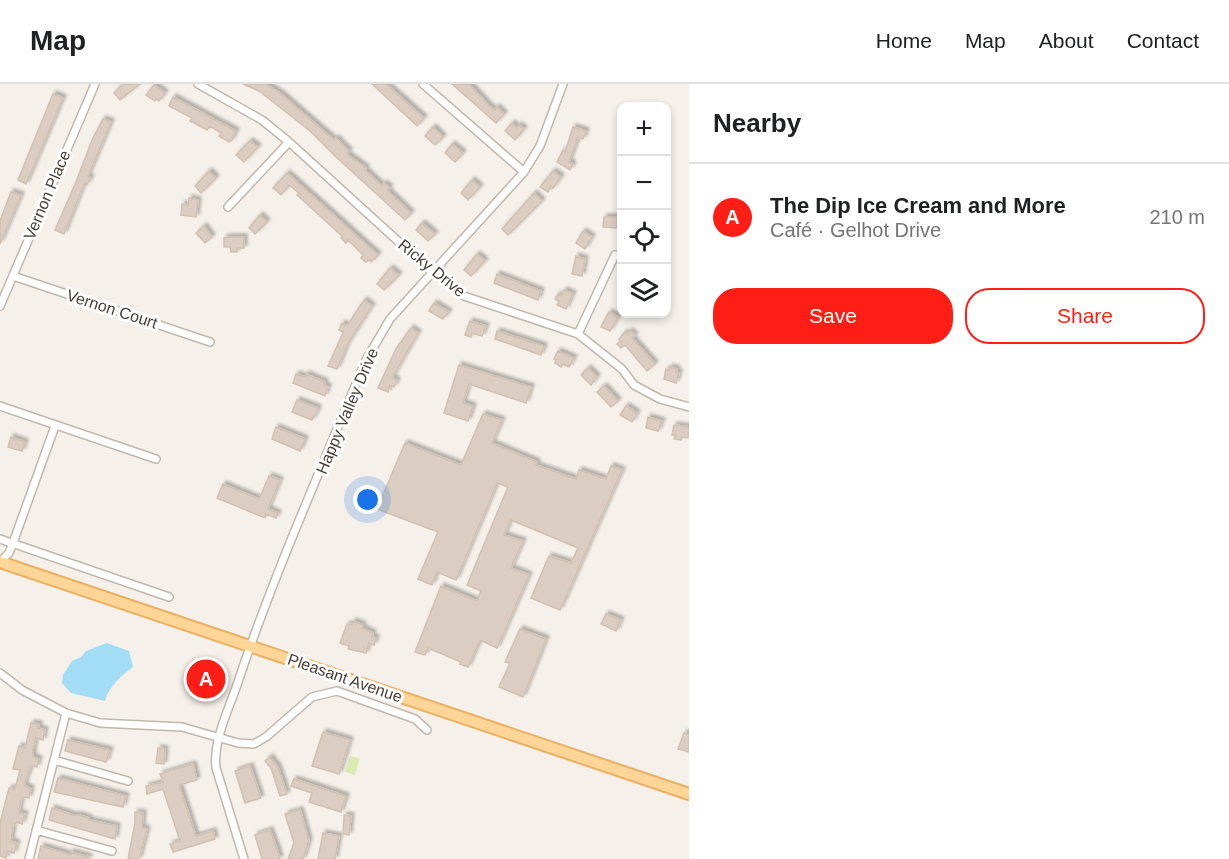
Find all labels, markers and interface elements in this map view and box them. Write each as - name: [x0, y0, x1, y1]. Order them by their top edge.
- text: Map: [30, 25, 86, 56]
- text: Home: [876, 29, 932, 52]
- text: Map: [965, 29, 1006, 52]
- text: About: [1039, 29, 1094, 52]
- text: Contact: [1127, 29, 1199, 52]
- map controls: [617, 102, 671, 318]
- button: +: [617, 102, 671, 156]
- text: Nearby: [713, 108, 801, 138]
- street label: Vernon Place: [21, 148, 73, 242]
- button: −: [617, 156, 671, 210]
- text: The Dip Ice Cream and More: [770, 193, 1066, 218]
- text: A: [725, 206, 740, 228]
- text: 210 m: [1149, 206, 1205, 228]
- button: locate: [617, 210, 671, 264]
- text: Café · Gelhot Drive: [770, 219, 941, 241]
- street label: Ricky Drive: [395, 236, 469, 300]
- button: layers: [617, 264, 671, 318]
- street label: Vernon Court: [65, 286, 160, 332]
- button: Save: [713, 288, 953, 344]
- button: Share: [965, 288, 1205, 344]
- street label: Happy Valley Drive: [313, 346, 381, 476]
- your location: [353, 485, 382, 514]
- street label: Pleasant Avenue: [286, 650, 404, 706]
- pin: A: [186, 656, 226, 702]

